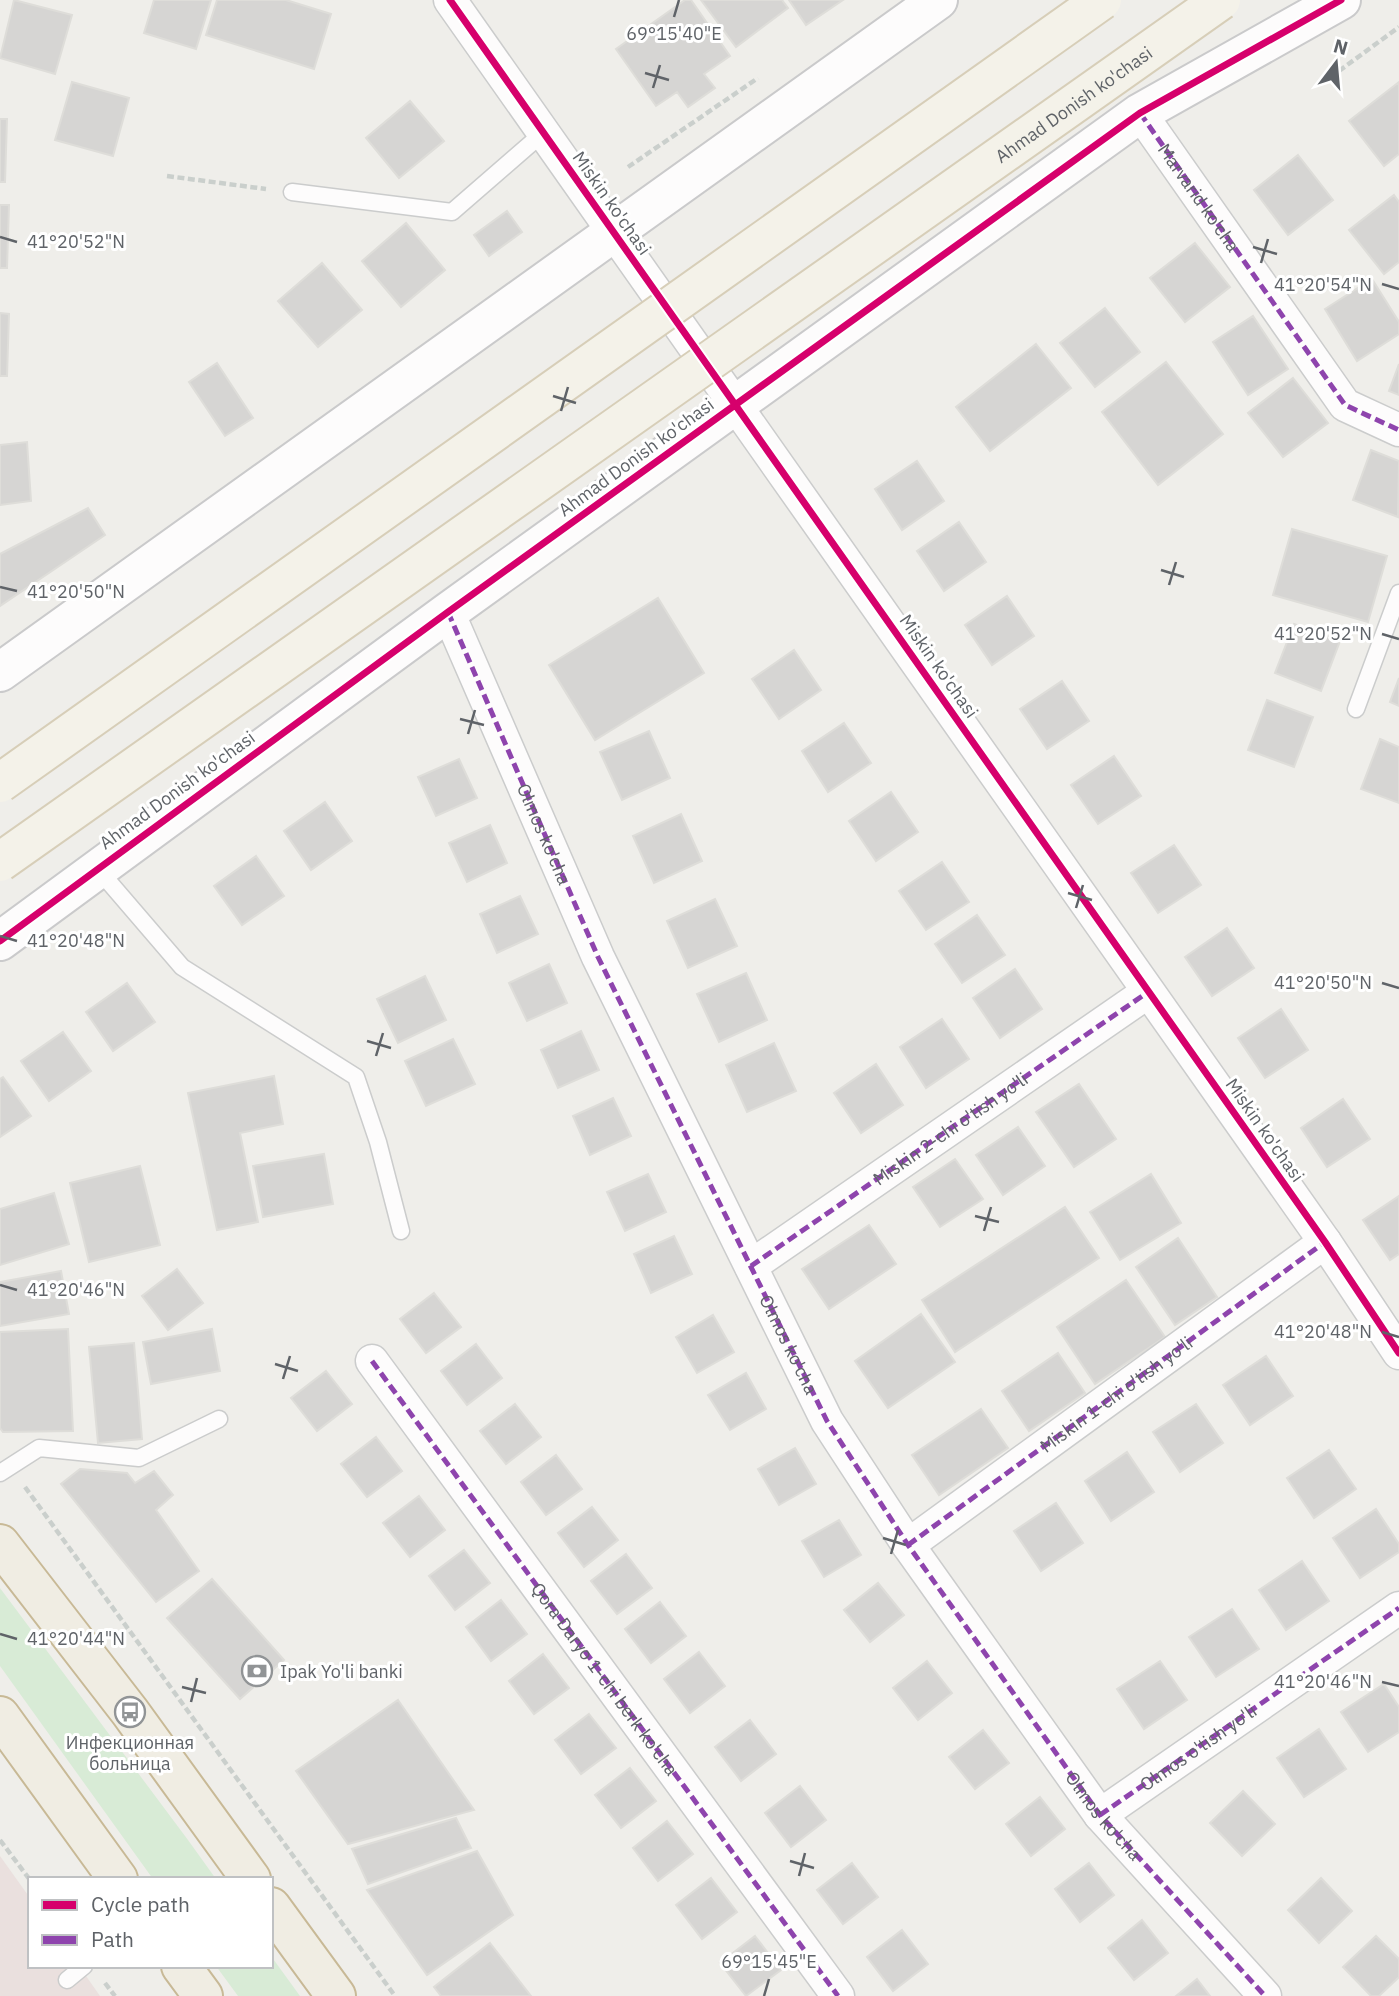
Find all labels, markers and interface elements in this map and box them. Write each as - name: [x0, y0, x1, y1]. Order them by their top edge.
- text: 69°15'40"E: [626, 22, 722, 45]
- north arrow: [1301, 28, 1371, 98]
- text: N: [1331, 33, 1351, 60]
- street label: Ahmad Donish ko'chasi: [990, 41, 1157, 168]
- street label: Marvarid ko'cha: [1153, 139, 1245, 256]
- street label: Miskin ko'chasi: [568, 147, 656, 259]
- text: 41°20'52"N: [27, 230, 125, 253]
- text: 41°20'54"N: [1274, 273, 1372, 296]
- street label: Ahmad Donish ko'chasi: [554, 393, 718, 521]
- text: 41°20'50"N: [27, 580, 125, 603]
- street label: Miskin ko'chasi: [895, 610, 983, 722]
- text: 41°20'52"N: [1274, 622, 1372, 645]
- street label: Ahmad Donish ko'chasi: [95, 726, 259, 854]
- street label: Olmos ko'cha: [512, 780, 577, 889]
- text: 41°20'48"N: [27, 929, 125, 952]
- text: 41°20'50"N: [1274, 971, 1372, 994]
- street label: Miskin 2-chi o'tish yo'li: [868, 1067, 1032, 1190]
- street label: Miskin ko'chasi: [1221, 1074, 1309, 1186]
- text: 41°20'46"N: [27, 1278, 125, 1301]
- street label: Olmos ko'cha: [755, 1291, 824, 1398]
- text: 41°20'48"N: [1274, 1320, 1372, 1343]
- street label: Miskin 1-chi o'tish yo'li: [1035, 1331, 1197, 1457]
- street label: Qora Daryo 1-chi berk ko'cha: [527, 1578, 684, 1780]
- text: 41°20'44"N: [27, 1627, 125, 1650]
- bank icon: Ipak Yo'li banki: [240, 1654, 274, 1688]
- place label: Ipak Yo'li banki: [280, 1660, 403, 1683]
- text: 41°20'46"N: [1274, 1670, 1372, 1693]
- bus stop icon: Инфекционная больница: [113, 1695, 147, 1729]
- street label: Olmos o'tish yo'li: [1135, 1699, 1261, 1796]
- place label: Инфекционная больница: [66, 1731, 194, 1775]
- street label: Olmos ko'cha: [1061, 1767, 1147, 1865]
- legend: [28, 1877, 273, 1968]
- text: Cycle path: [91, 1890, 190, 1918]
- text: Path: [91, 1925, 134, 1953]
- text: 69°15'45"E: [721, 1950, 817, 1973]

